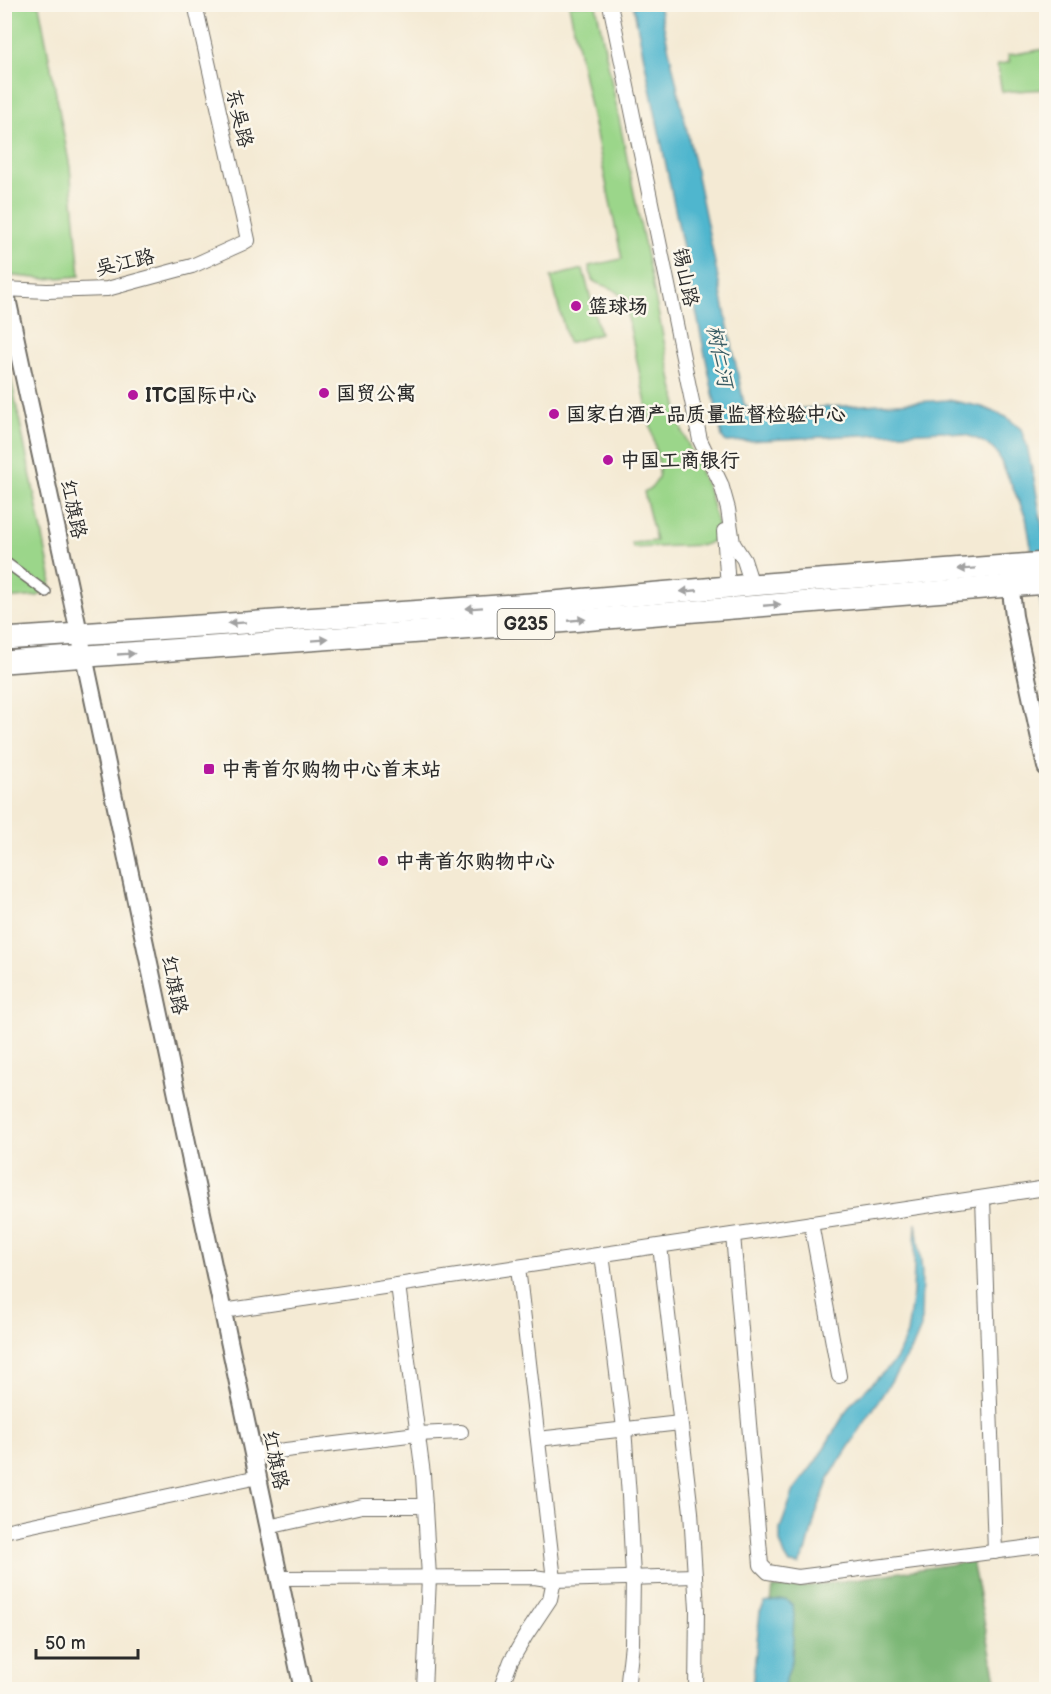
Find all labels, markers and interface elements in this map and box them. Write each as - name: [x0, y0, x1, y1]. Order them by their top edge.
- street label: 东吴路: [221, 86, 258, 151]
- street label: 吴江路: [93, 244, 158, 281]
- street label: 锡山路: [667, 245, 703, 310]
- place label: 篮球场: [588, 295, 648, 319]
- marker: 篮球场: [569, 299, 583, 313]
- water label: 树仁河: [701, 323, 738, 392]
- place label: 国贸公寓: [336, 382, 416, 406]
- place label: ITC国际中心: [145, 384, 257, 408]
- marker: 国贸公寓: [317, 386, 331, 400]
- marker: ITC国际中心: [126, 388, 140, 402]
- place label: 国家白酒产品质量监督检验中心: [566, 403, 846, 427]
- marker: 国家白酒产品质量监督检验中心: [547, 407, 561, 421]
- place label: 中国工商银行: [620, 449, 740, 473]
- marker: 中国工商银行: [601, 453, 615, 467]
- street label: 红旗路: [55, 477, 91, 542]
- one-way arrow: [958, 564, 977, 574]
- one-way arrow: [680, 586, 699, 595]
- one-way arrow: [762, 600, 781, 610]
- one-way arrow: [464, 603, 483, 612]
- road number: G235: [498, 609, 554, 639]
- one-way arrow: [568, 615, 587, 625]
- one-way arrow: [228, 619, 247, 628]
- one-way arrow: [311, 635, 330, 644]
- one-way arrow: [116, 649, 135, 659]
- place label: 中青首尔购物中心首末站: [221, 758, 441, 782]
- marker: 中青首尔购物中心首末站: [202, 762, 216, 776]
- place label: 中青首尔购物中心: [395, 850, 555, 874]
- marker: 中青首尔购物中心: [376, 854, 390, 868]
- street label: 红旗路: [156, 953, 192, 1018]
- street label: 红旗路: [257, 1428, 293, 1493]
- scale bar: [36, 1622, 138, 1660]
- text: 50 m: [45, 1633, 86, 1654]

